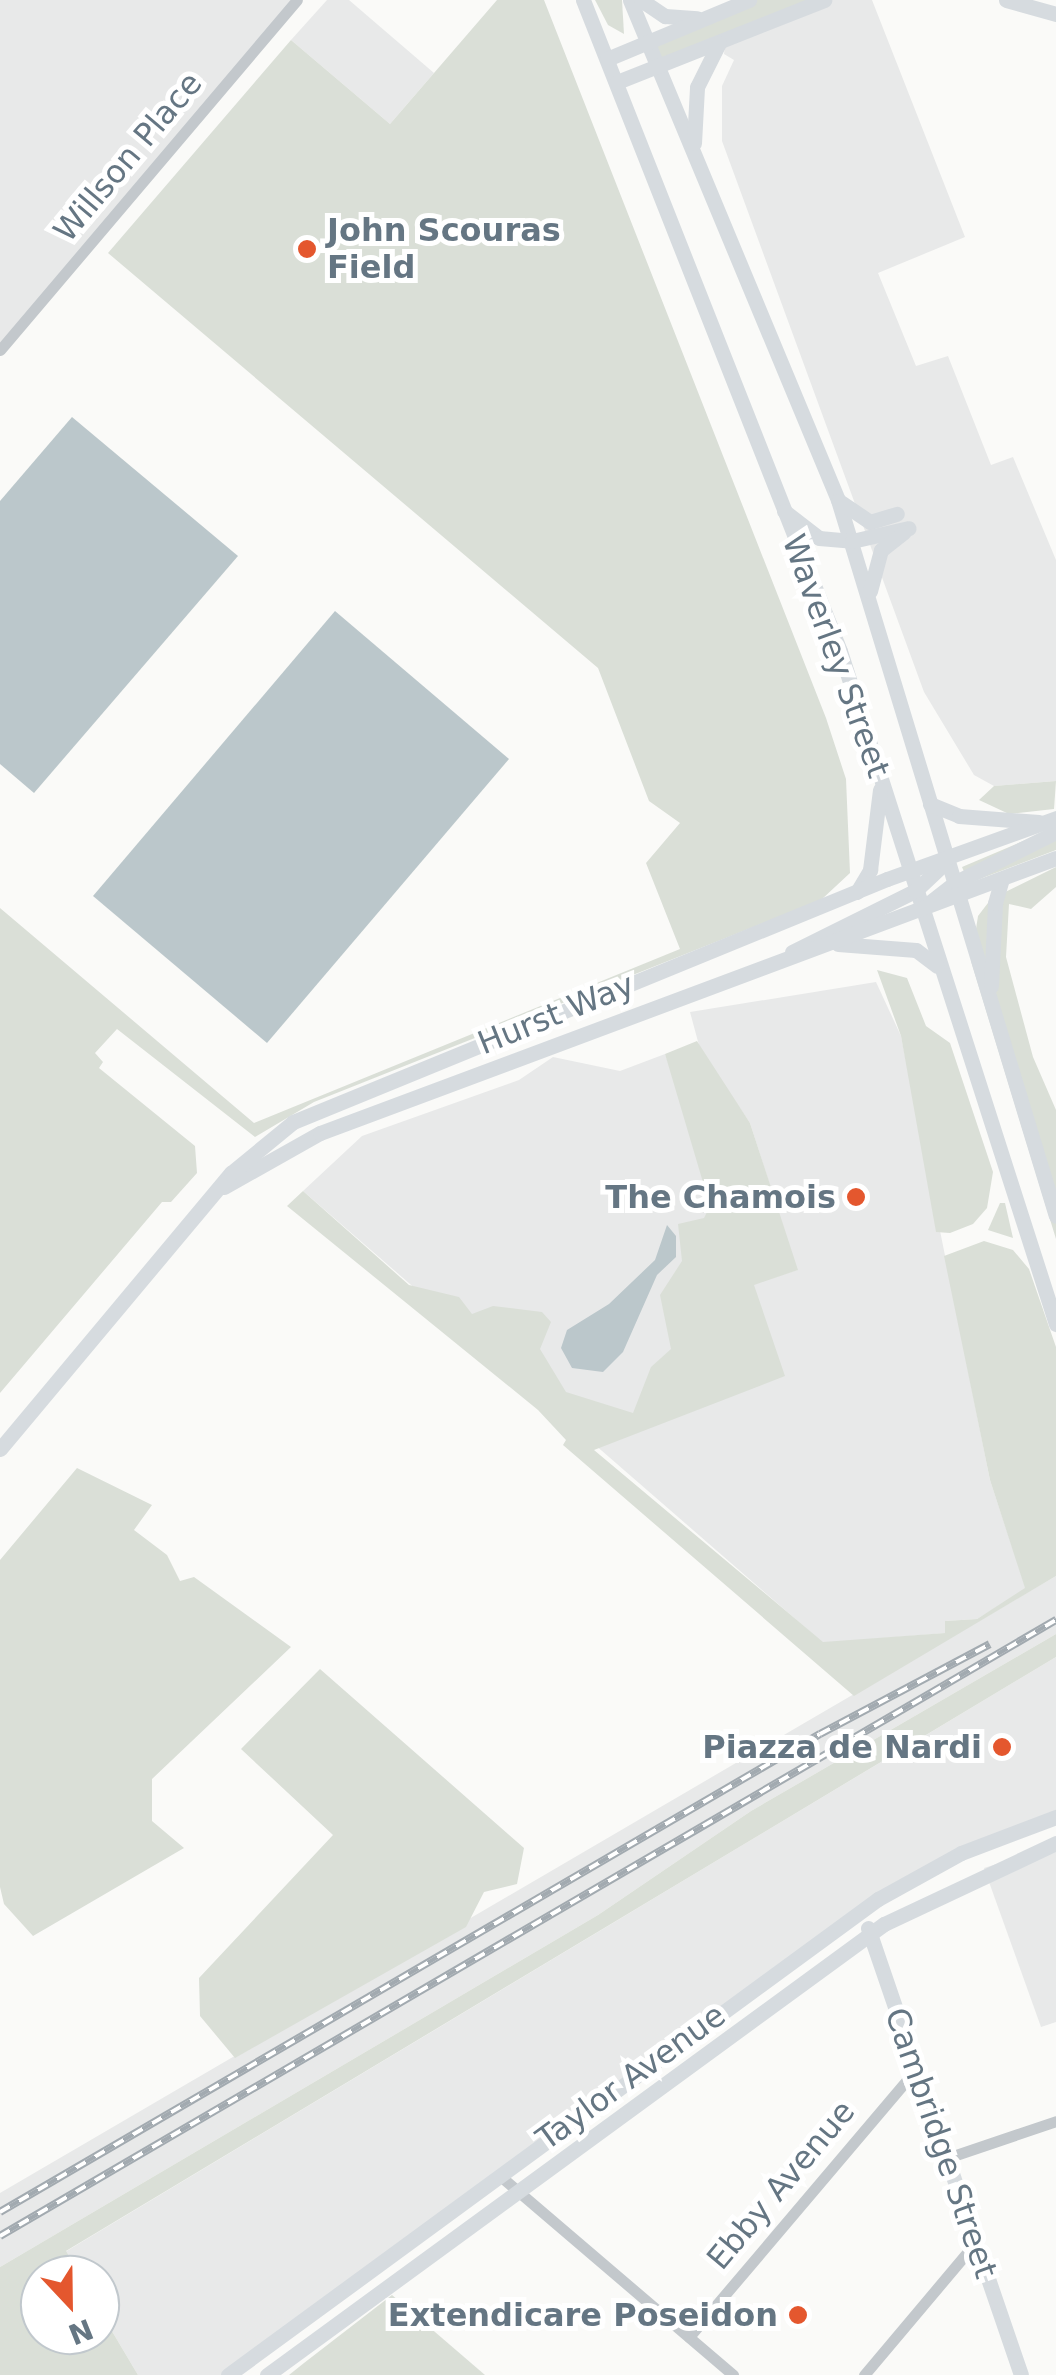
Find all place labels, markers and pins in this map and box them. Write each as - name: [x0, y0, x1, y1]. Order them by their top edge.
- place label: John Scouras Field: [327, 212, 561, 287]
- marker: John Scouras Field: [296, 238, 318, 260]
- place label: The Chamois: [605, 1178, 836, 1216]
- marker: The Chamois: [845, 1186, 867, 1208]
- place label: Piazza de Nardi: [702, 1728, 982, 1766]
- marker: Piazza de Nardi: [991, 1736, 1013, 1758]
- place label: Extendicare Poseidon: [388, 2296, 778, 2334]
- marker: Extendicare Poseidon: [787, 2304, 809, 2326]

